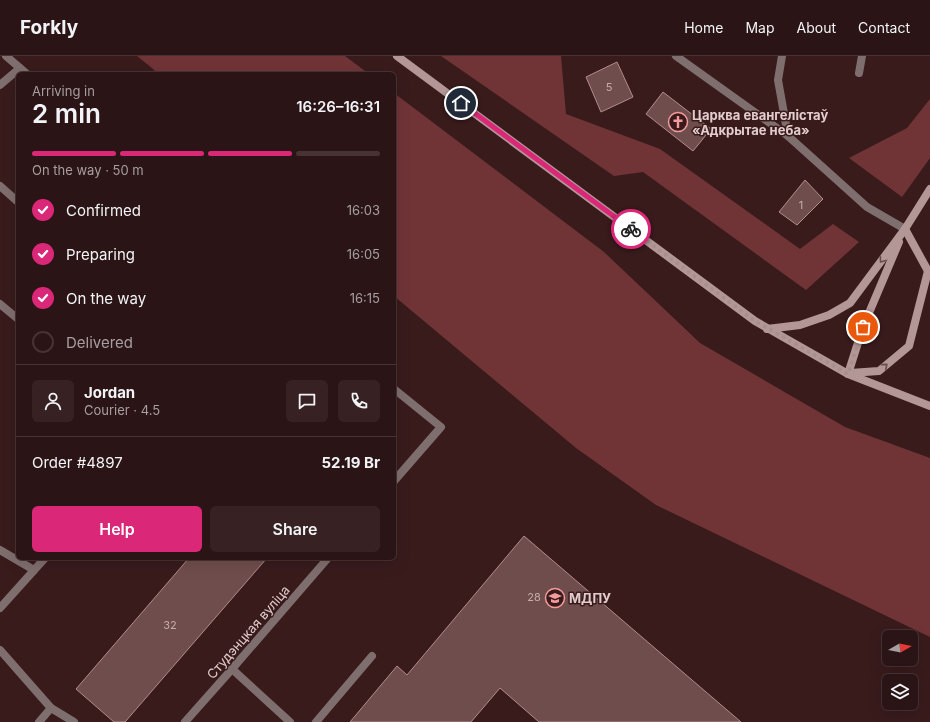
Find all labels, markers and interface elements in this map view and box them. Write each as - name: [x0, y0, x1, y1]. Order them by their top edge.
- text: Forkly: [20, 16, 78, 39]
- text: Home: [684, 19, 723, 36]
- text: Map: [745, 19, 775, 36]
- text: About: [797, 19, 836, 36]
- text: Contact: [858, 19, 910, 36]
- house number: 5: [606, 80, 613, 94]
- text: Arriving in: [32, 83, 95, 99]
- pin: [444, 86, 478, 120]
- icon: home: [450, 92, 472, 114]
- text: 16:26–16:31: [296, 97, 380, 116]
- text: 2 min: [32, 98, 101, 129]
- place label: Царква евангелістаў «Адкрытае неба»: [692, 107, 828, 138]
- church icon: Царква евангелістаў «Адкрытае неба»: [667, 111, 689, 133]
- text: On the way · 50 m: [32, 162, 144, 178]
- house number: 1: [799, 198, 803, 212]
- icon: check: [32, 199, 54, 221]
- text: Confirmed: [66, 201, 141, 220]
- text: 16:03: [347, 202, 380, 218]
- courier: [611, 209, 651, 249]
- icon: bike: [620, 218, 642, 240]
- icon: check: [32, 243, 54, 265]
- text: Preparing: [66, 245, 135, 264]
- text: 16:05: [347, 246, 380, 262]
- one-way arrow: [879, 256, 886, 263]
- icon: check: [32, 287, 54, 309]
- text: On the way: [66, 289, 146, 308]
- text: 16:15: [350, 290, 380, 306]
- pin: [846, 310, 880, 344]
- icon: bag: [852, 316, 874, 338]
- text: Delivered: [66, 333, 133, 352]
- one-way arrow: [880, 364, 887, 371]
- button: person: [32, 380, 74, 422]
- button: chat: [286, 380, 328, 422]
- button: phone: [338, 380, 380, 422]
- text: Jordan: [84, 383, 135, 402]
- text: Courier · 4.5: [84, 402, 160, 418]
- text: Order #4897: [32, 453, 123, 472]
- text: 52.19 Br: [322, 453, 380, 472]
- button: Help: [32, 506, 202, 552]
- button: Share: [210, 506, 380, 552]
- street label: Студэнцкая вуліца: [203, 582, 293, 682]
- school or university icon: МДПУ: [544, 587, 566, 609]
- house number: 28: [527, 590, 541, 604]
- place label: МДПУ: [569, 590, 611, 606]
- house number: 32: [163, 618, 177, 632]
- north arrow: [882, 630, 918, 666]
- map controls: [882, 630, 918, 710]
- button: layers: [882, 674, 918, 710]

